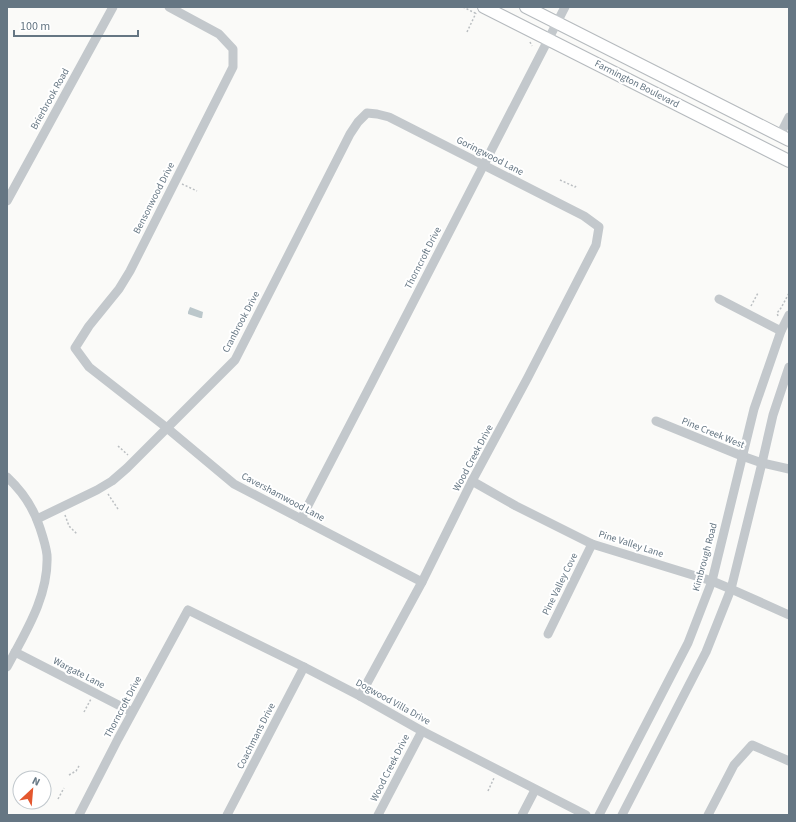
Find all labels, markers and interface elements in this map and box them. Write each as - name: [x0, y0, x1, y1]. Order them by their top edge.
- scale bar: [14, 12, 138, 38]
- text: 100 m: [20, 18, 50, 35]
- street label: Farmington Boulevard: [592, 57, 682, 111]
- street label: Brierbrook Road: [27, 66, 73, 132]
- street label: Goringwood Lane: [454, 133, 526, 179]
- street label: Bensonwood Drive: [130, 160, 178, 236]
- street label: Thorncroft Drive: [401, 224, 445, 292]
- street label: Cranbrook Drive: [219, 289, 263, 355]
- street label: Pine Creek West: [679, 414, 747, 452]
- street label: Wood Creek Drive: [449, 422, 497, 494]
- street label: Cavershamwood Lane: [239, 469, 327, 525]
- street label: Kimbrough Road: [689, 521, 721, 593]
- street label: Pine Valley Lane: [597, 527, 665, 561]
- street label: Pine Valley Cove: [539, 550, 581, 618]
- street label: Wargate Lane: [51, 654, 107, 692]
- street label: Thorncroft Drive: [101, 674, 145, 740]
- street label: Dogwood Villa Drive: [353, 676, 433, 728]
- street label: Coachmans Drive: [233, 700, 279, 772]
- street label: Wood Creek Drive: [367, 732, 413, 804]
- north arrow: [12, 770, 52, 810]
- text: N: [30, 773, 43, 790]

